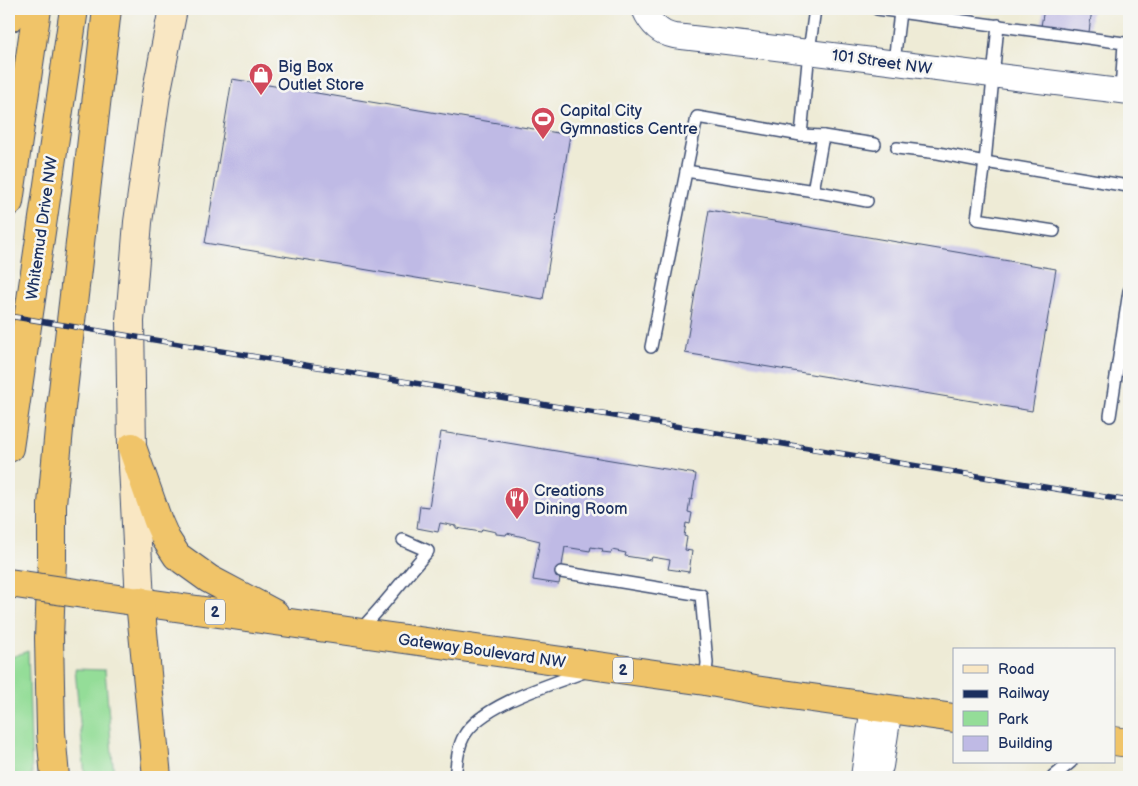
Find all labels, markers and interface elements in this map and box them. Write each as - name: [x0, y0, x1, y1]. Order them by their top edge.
- street label: 101 Street NW: [831, 46, 933, 79]
- place label: Big Box Outlet Store: [278, 58, 365, 95]
- shop icon: Big Box Outlet Store: [248, 62, 274, 96]
- place label: Capital City Gymnastics Centre: [560, 102, 698, 139]
- sports icon: Capital City Gymnastics Centre: [530, 106, 556, 140]
- street label: Whitemud Drive NW: [23, 155, 62, 301]
- place label: Creations Dining Room: [534, 482, 628, 519]
- restaurant icon: Creations Dining Room: [504, 486, 530, 520]
- road number: 2: [205, 600, 225, 624]
- street label: Gateway Boulevard NW: [397, 630, 567, 673]
- legend: [953, 648, 1116, 764]
- road number: 2: [613, 658, 633, 682]
- text: Road: [998, 660, 1034, 679]
- text: Railway: [998, 684, 1049, 703]
- text: Park: [998, 710, 1029, 729]
- text: Building: [998, 734, 1053, 753]

